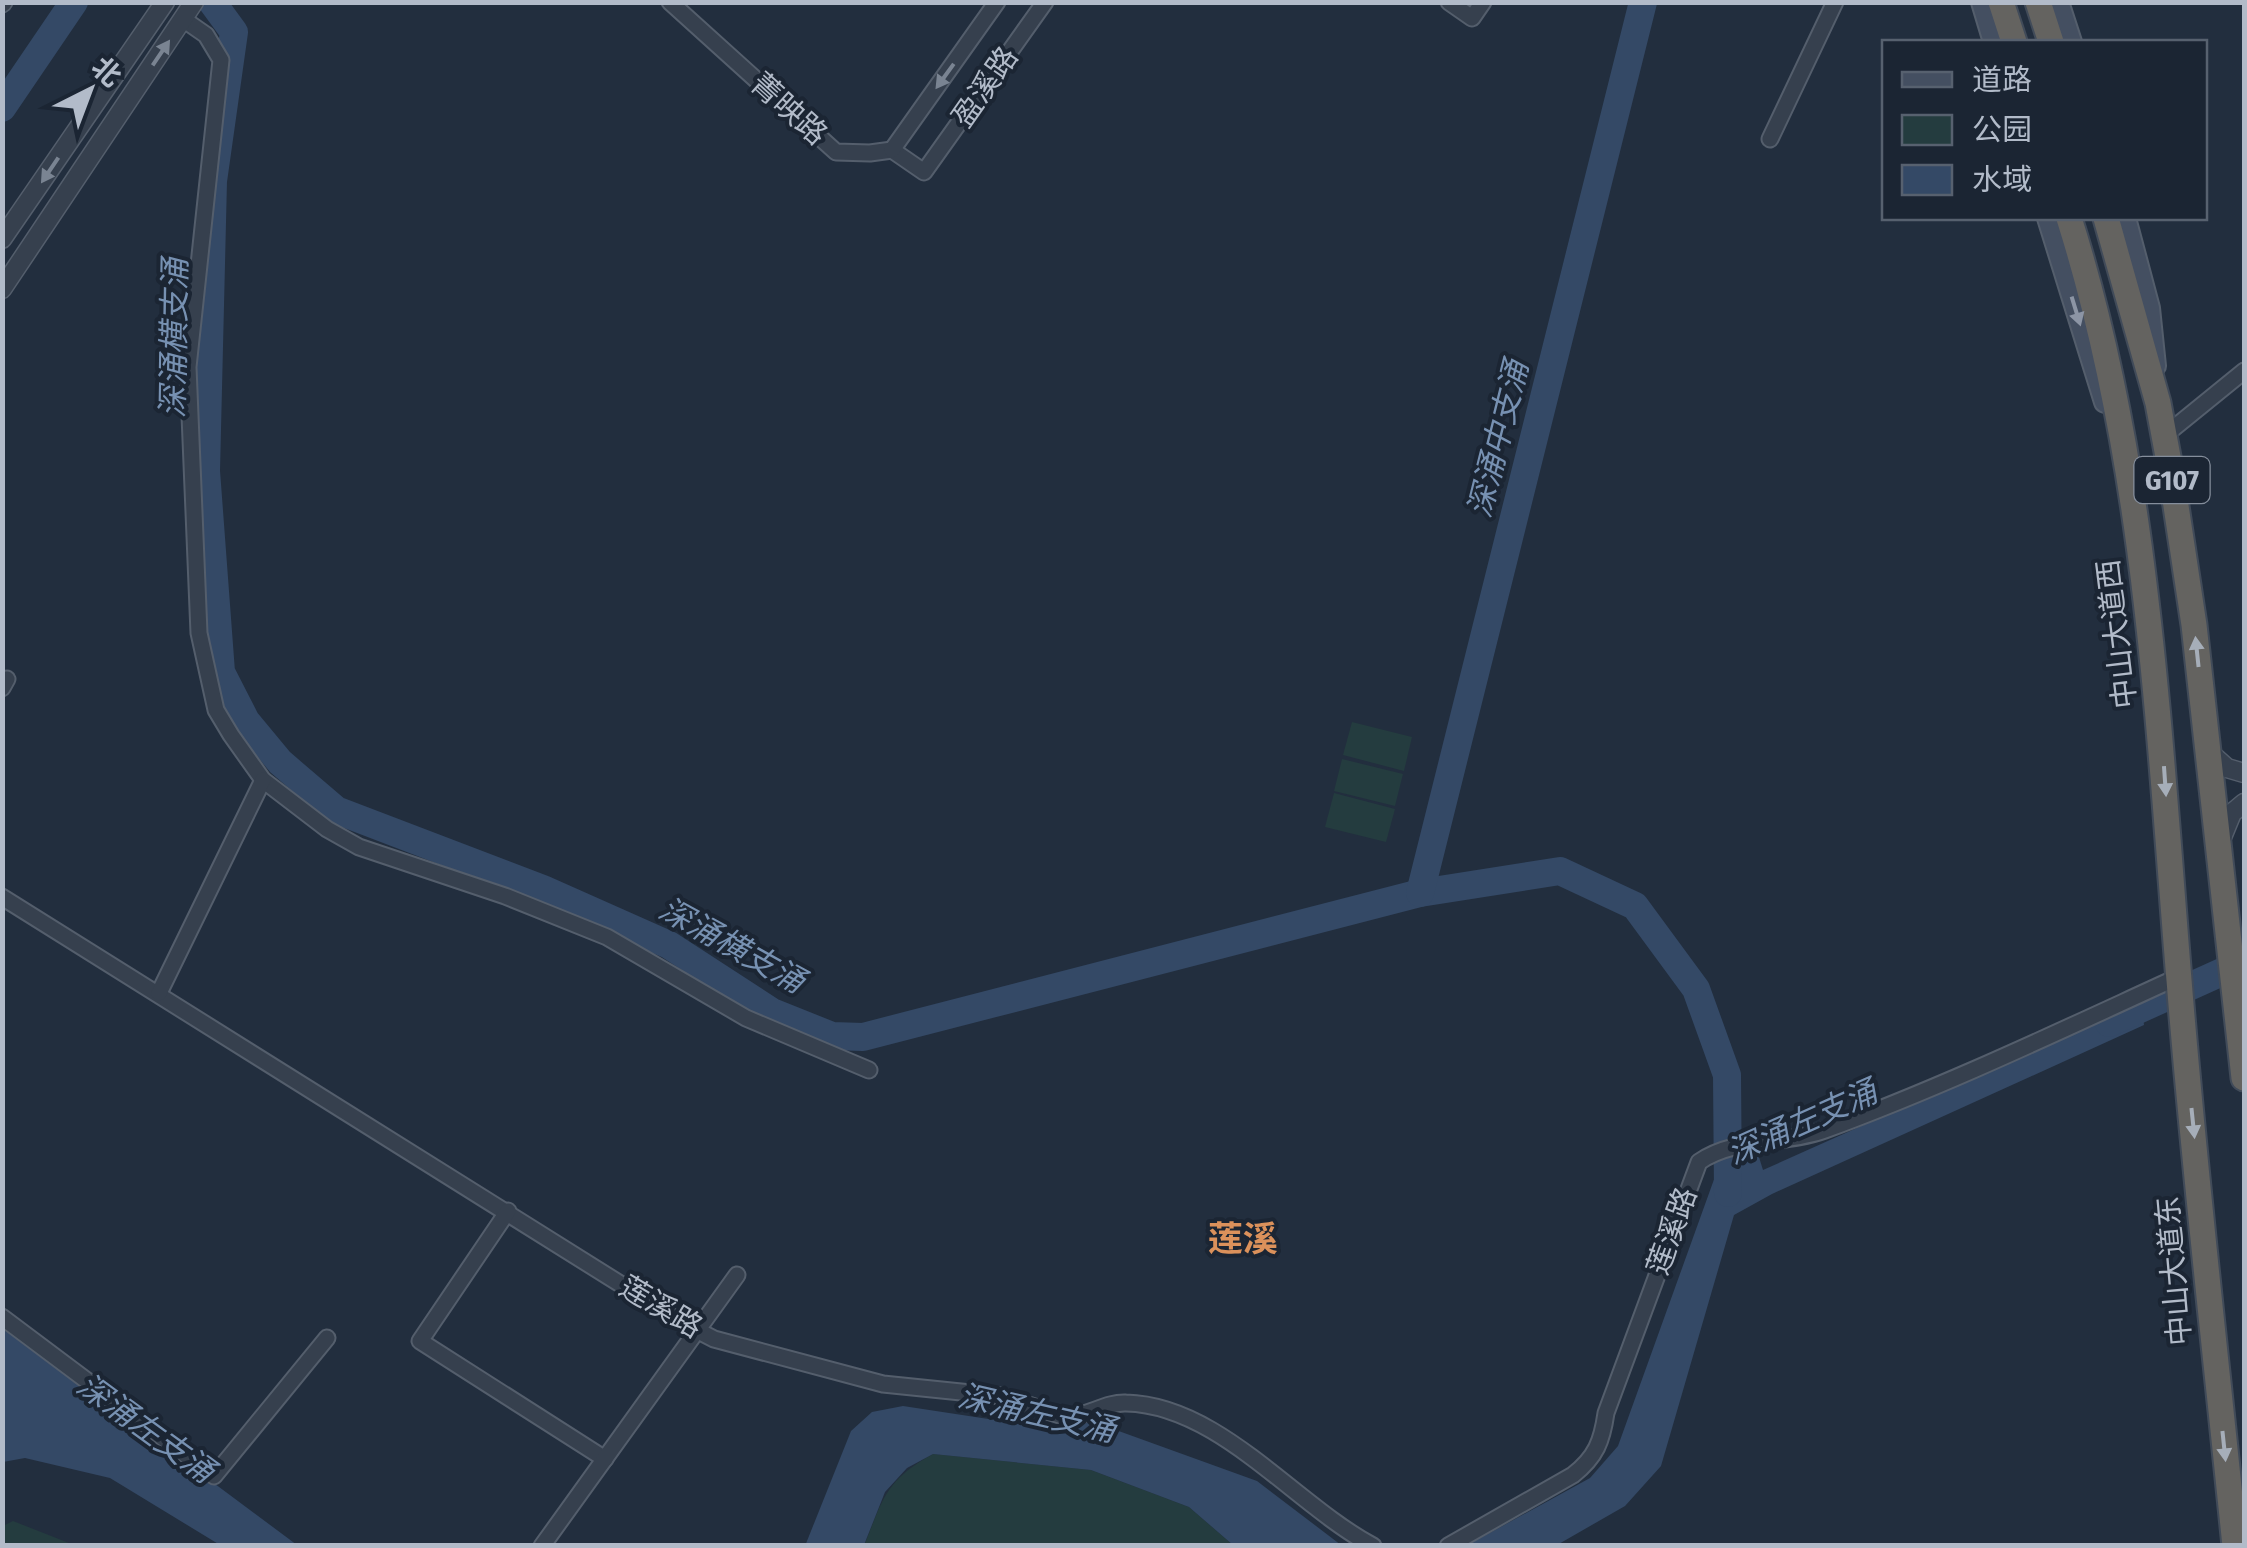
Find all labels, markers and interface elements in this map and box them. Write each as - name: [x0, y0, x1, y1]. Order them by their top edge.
- one-way arrow: [151, 39, 170, 66]
- north arrow: [40, 40, 140, 140]
- street label: 盈溪路: [944, 40, 1026, 134]
- legend: [1882, 40, 2207, 220]
- text: 北: [85, 50, 128, 93]
- text: 道路: [1972, 62, 2032, 98]
- one-way arrow: [935, 63, 955, 89]
- street label: 菁映路: [744, 66, 834, 152]
- text: 公园: [1972, 112, 2032, 148]
- one-way arrow: [41, 157, 60, 184]
- text: 水域: [1972, 162, 2032, 198]
- water label: 深涌横支涌: [154, 255, 194, 418]
- one-way arrow: [2069, 296, 2084, 327]
- water label: 深涌中支涌: [1460, 354, 1537, 521]
- road number: G107: [2134, 457, 2210, 503]
- street label: 中山大道西: [2090, 557, 2144, 711]
- one-way arrow: [2188, 635, 2204, 667]
- one-way arrow: [2157, 765, 2173, 797]
- water label: 深涌横支涌: [653, 890, 814, 1002]
- water label: 深涌左支涌: [1721, 1071, 1886, 1172]
- one-way arrow: [2185, 1107, 2201, 1139]
- street label: 莲溪路: [1640, 1183, 1704, 1279]
- street label: 中山大道东: [2150, 1195, 2198, 1347]
- district label: 莲溪: [1208, 1218, 1278, 1260]
- street label: 莲溪路: [613, 1268, 709, 1346]
- water label: 深涌左支涌: [70, 1366, 224, 1492]
- water label: 深涌左支涌: [955, 1376, 1122, 1450]
- one-way arrow: [2216, 1431, 2232, 1463]

